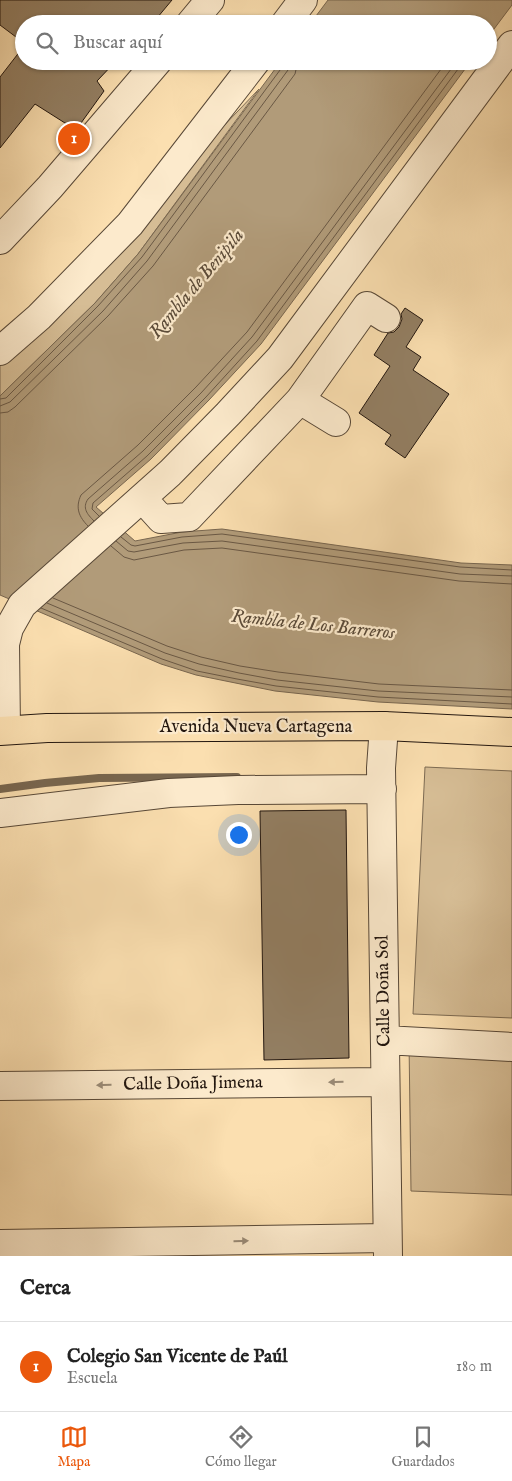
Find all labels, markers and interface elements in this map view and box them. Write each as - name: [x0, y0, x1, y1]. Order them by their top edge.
- search box: [15, 15, 497, 70]
- icon: search: [33, 29, 61, 57]
- text: Buscar aquí: [73, 31, 162, 55]
- pin: 1: [58, 120, 90, 158]
- water label: Rambla de Benipila: [144, 224, 250, 344]
- water label: Rambla de Los Barreros: [230, 604, 397, 646]
- street label: Avenida Nueva Cartagena: [159, 716, 352, 739]
- your location: [226, 822, 252, 848]
- street label: Calle Doña Sol: [372, 935, 396, 1047]
- street label: Calle Doña Jimena: [123, 1071, 263, 1097]
- one-way arrow: [328, 1078, 344, 1086]
- one-way arrow: [96, 1081, 112, 1089]
- one-way arrow: [233, 1236, 249, 1244]
- text: Cerca: [20, 1275, 70, 1302]
- text: Colegio San Vicente de Paúl: [67, 1345, 287, 1369]
- text: 1: [33, 1357, 39, 1377]
- text: 180 m: [456, 1357, 492, 1377]
- text: Escuela: [67, 1369, 118, 1389]
- tab: Mapa: [57, 1423, 90, 1471]
- tab: Cómo llegar: [205, 1423, 277, 1471]
- tab: Guardados: [392, 1423, 455, 1471]

